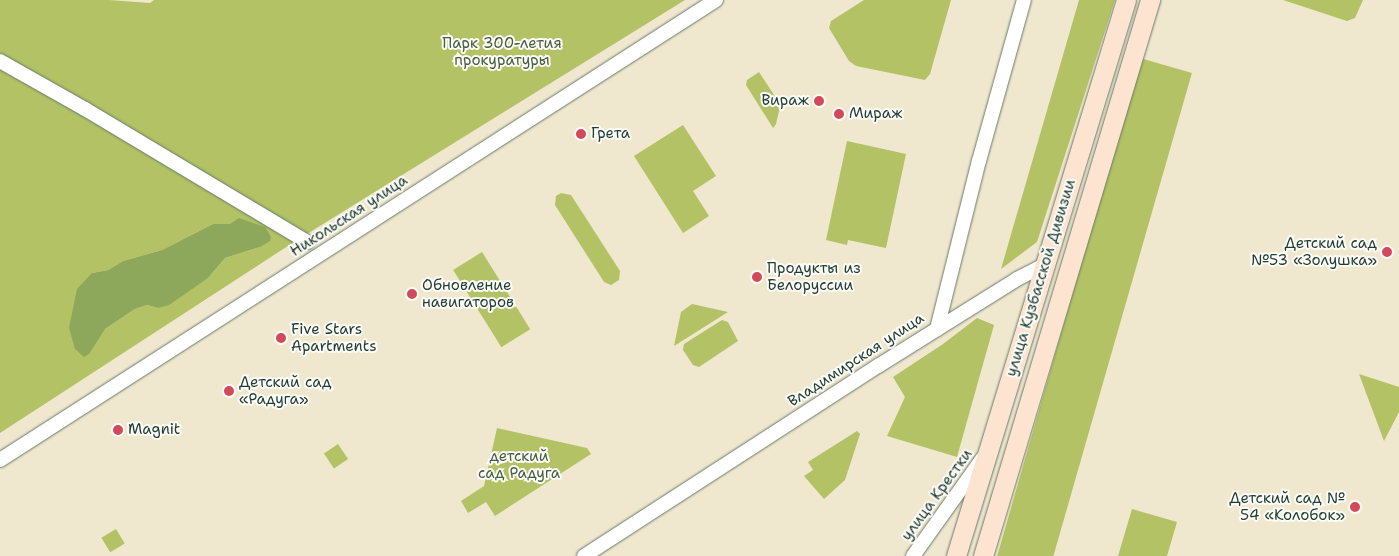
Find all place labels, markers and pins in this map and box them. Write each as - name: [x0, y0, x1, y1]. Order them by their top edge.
- place label: Вираж: [761, 92, 809, 110]
- marker: Вираж: [813, 95, 825, 107]
- place label: Мираж: [849, 105, 902, 123]
- marker: Мираж: [833, 108, 845, 120]
- place label: Грета: [591, 125, 630, 143]
- marker: Грета: [575, 128, 587, 140]
- place label: Детский сад №53 «Золушка»: [1251, 234, 1377, 269]
- marker: Детский сад №53 «Золушка»: [1381, 246, 1393, 258]
- place label: Продукты из Белоруссии: [767, 259, 861, 294]
- marker: Продукты из Белоруссии: [751, 271, 763, 283]
- place label: Обновление навигаторов: [422, 276, 514, 311]
- marker: Обновление навигаторов: [406, 288, 418, 300]
- place label: Five Stars Apartments: [291, 320, 377, 355]
- marker: Five Stars Apartments: [275, 332, 287, 344]
- place label: Детский сад «Радуга»: [239, 373, 331, 408]
- marker: Детский сад «Радуга»: [223, 385, 235, 397]
- place label: Magnit: [128, 421, 180, 439]
- marker: Magnit: [112, 424, 124, 436]
- place label: Детский сад № 54 «Колобок»: [1229, 489, 1345, 524]
- marker: Детский сад № 54 «Колобок»: [1349, 501, 1361, 513]

